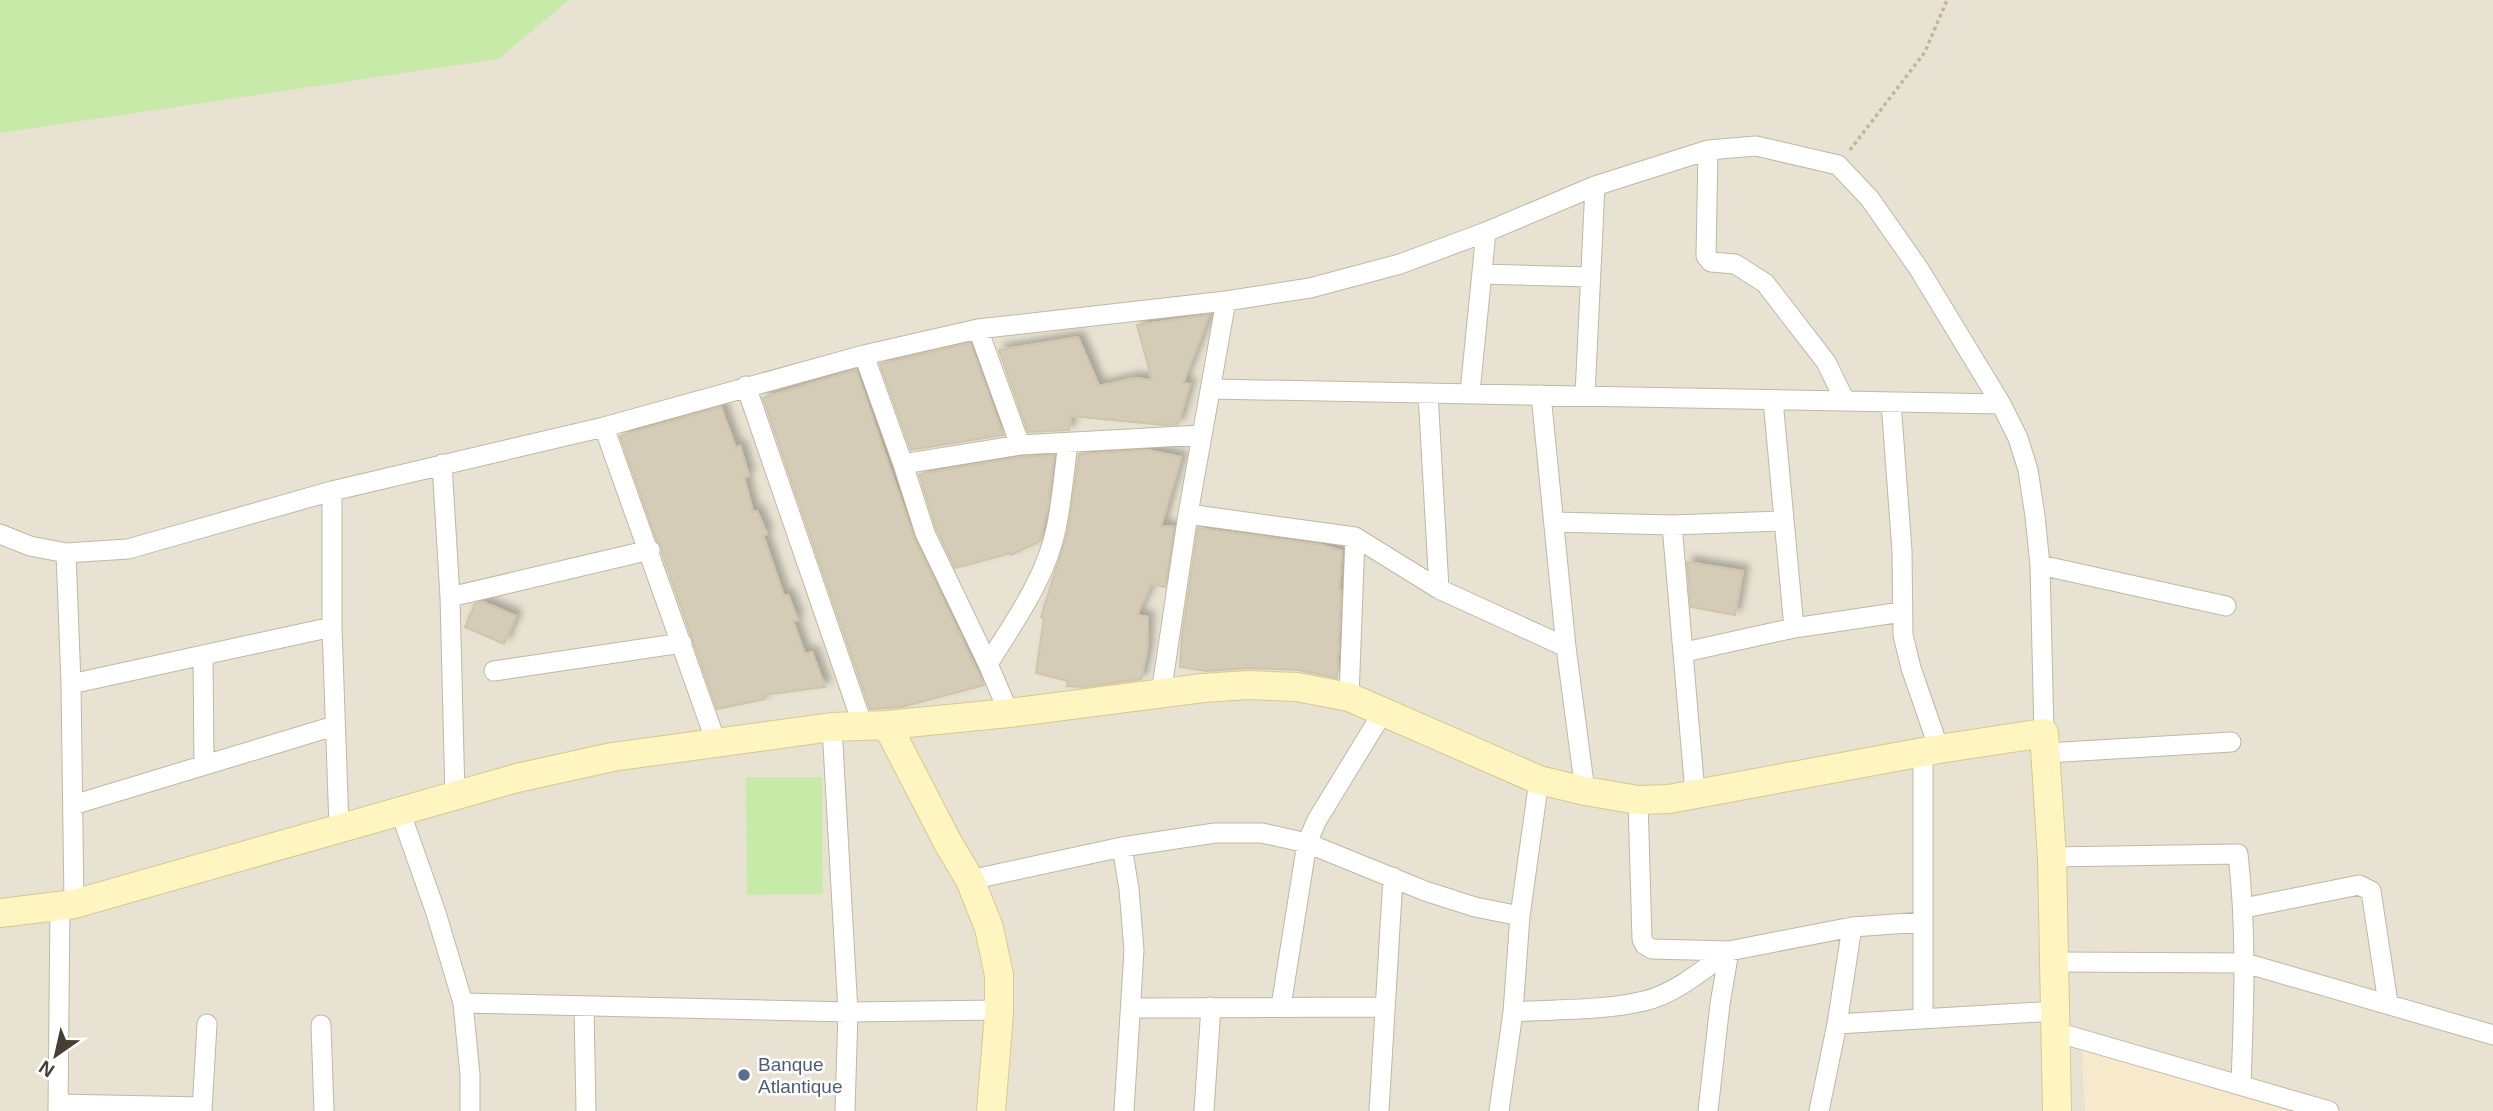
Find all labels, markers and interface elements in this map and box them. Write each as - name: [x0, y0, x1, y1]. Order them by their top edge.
- north arrow: [21, 1020, 91, 1090]
- place label: Banque Atlantique: [758, 1054, 843, 1097]
- text: N: [35, 1056, 58, 1081]
- marker: Banque Atlantique: [736, 1067, 752, 1083]

